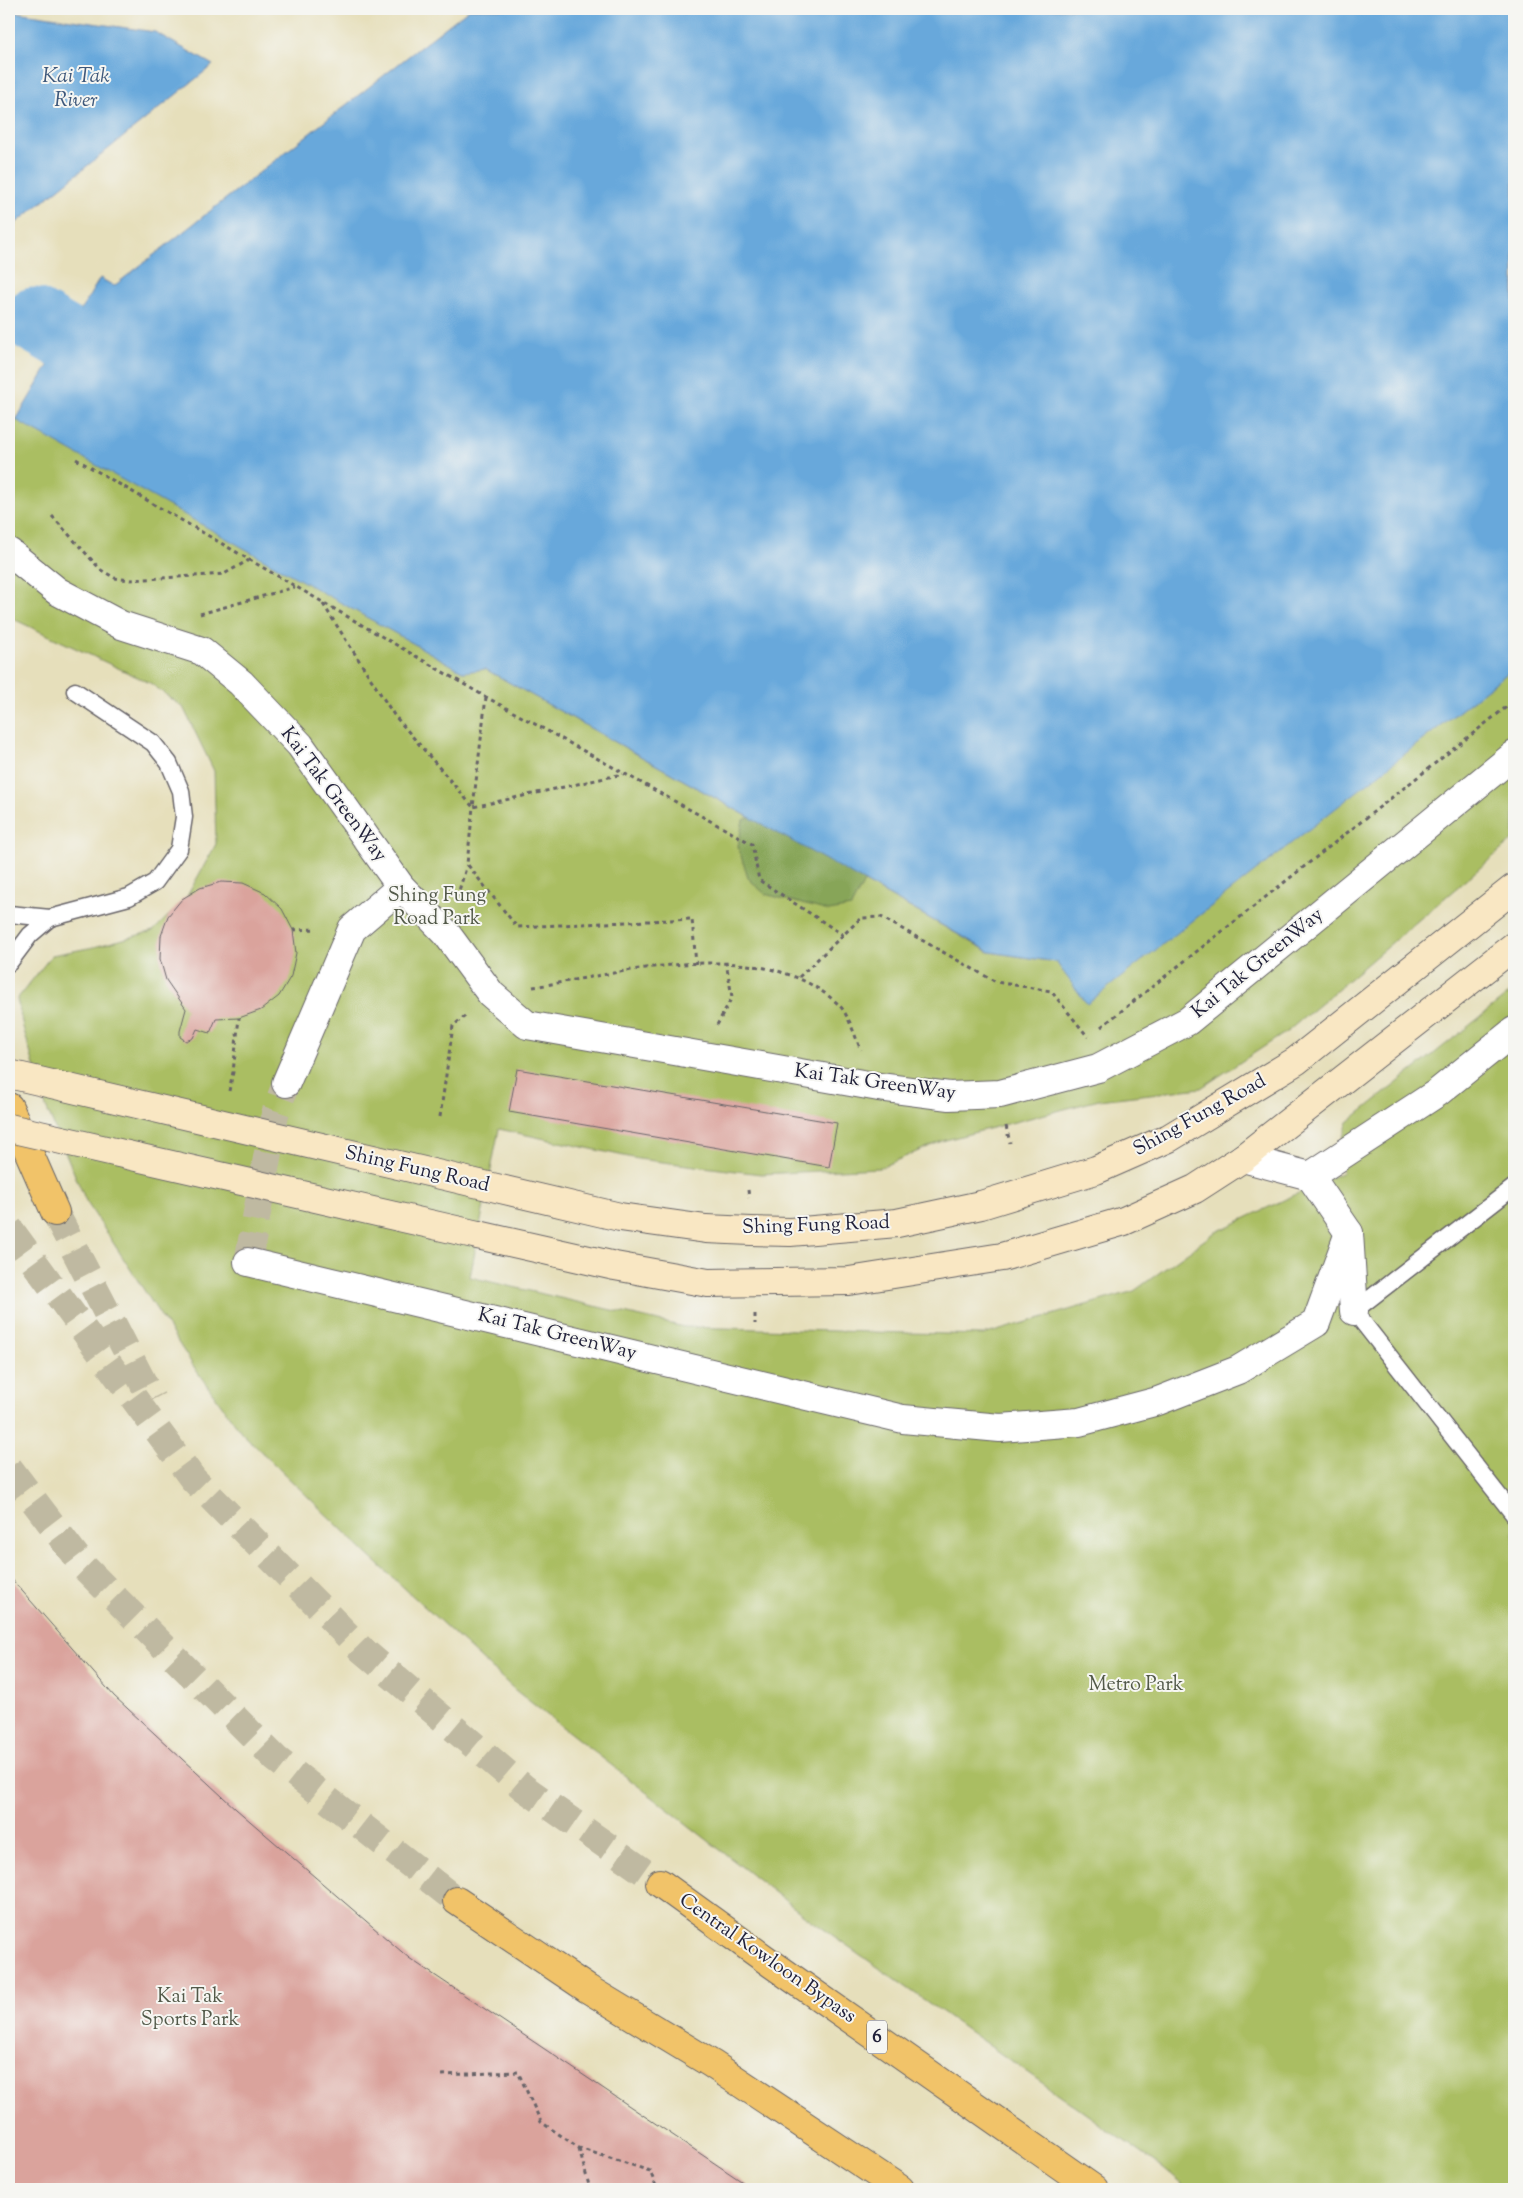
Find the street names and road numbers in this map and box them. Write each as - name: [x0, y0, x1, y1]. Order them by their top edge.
- street label: Kai Tak GreenWay: [272, 721, 394, 869]
- street label: Kai Tak GreenWay: [1186, 902, 1330, 1026]
- street label: Kai Tak GreenWay: [792, 1057, 958, 1109]
- street label: Shing Fung Road: [1128, 1067, 1272, 1165]
- street label: Shing Fung Road: [342, 1139, 492, 1201]
- street label: Shing Fung Road: [742, 1209, 890, 1243]
- street label: Kai Tak GreenWay: [475, 1301, 639, 1369]
- street label: Central Kowloon Bypass: [672, 1887, 862, 2031]
- road number: 6: [867, 2020, 887, 2054]

